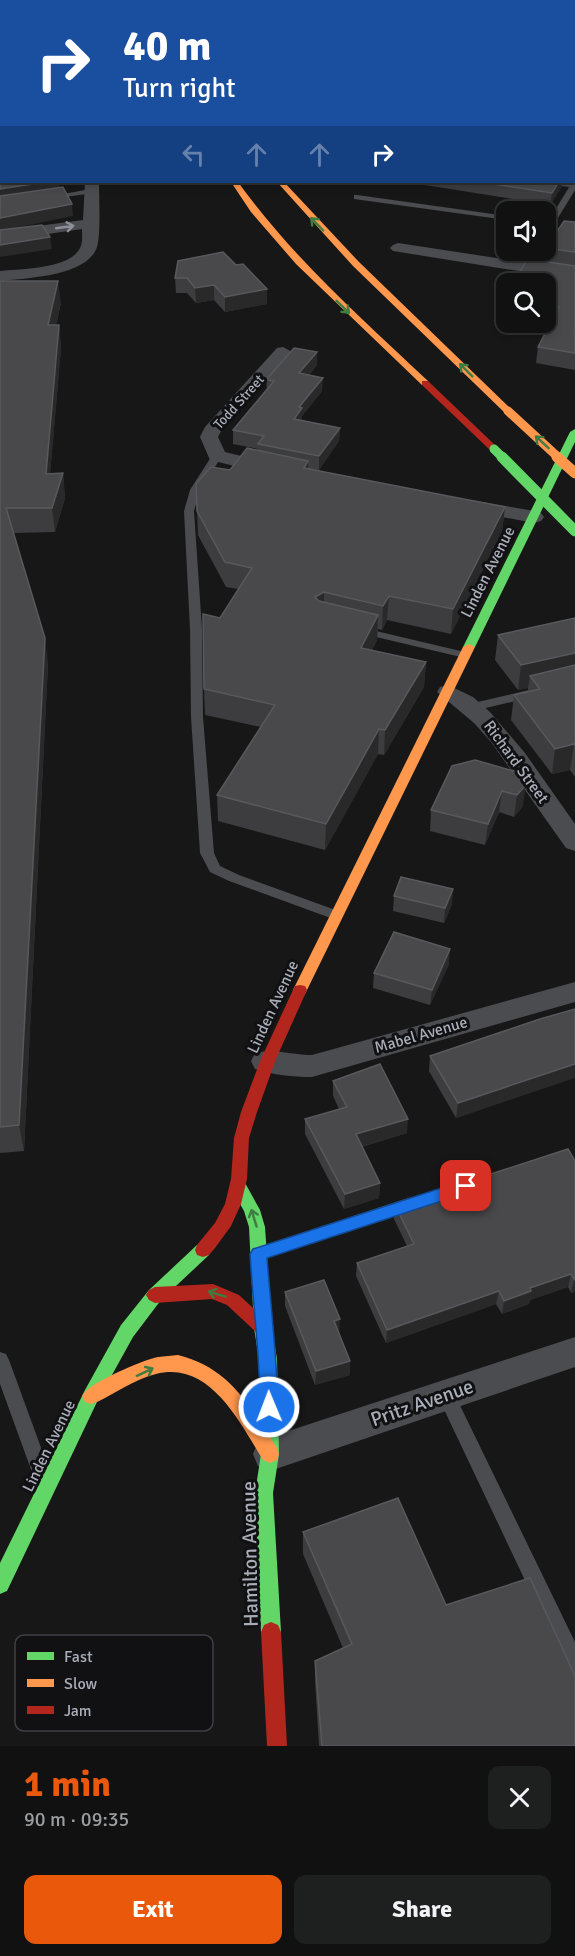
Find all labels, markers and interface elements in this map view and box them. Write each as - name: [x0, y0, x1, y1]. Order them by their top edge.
- text: 40 m: [123, 21, 212, 72]
- icon: right: [24, 24, 102, 102]
- text: Turn right: [123, 72, 236, 105]
- icon: left: [177, 138, 210, 171]
- icon: ahead: [240, 138, 273, 171]
- icon: ahead: [303, 138, 336, 171]
- icon: right: [366, 138, 399, 171]
- map controls: [496, 201, 556, 333]
- button: sound: [496, 201, 556, 261]
- one-way arrow: [310, 216, 325, 231]
- one-way arrow: [55, 221, 74, 232]
- button: search: [496, 273, 556, 333]
- one-way arrow: [336, 299, 351, 314]
- one-way arrow: [459, 362, 474, 377]
- street label: Todd Street: [210, 371, 268, 433]
- one-way arrow: [534, 435, 549, 449]
- street label: Linden Avenue: [456, 523, 520, 621]
- street label: Richard Street: [479, 717, 553, 808]
- street label: Linden Avenue: [243, 958, 303, 1056]
- street label: Mabel Avenue: [372, 1012, 470, 1058]
- pin: [440, 1160, 491, 1211]
- icon: arrive: [449, 1169, 482, 1202]
- one-way arrow: [248, 1209, 259, 1228]
- one-way arrow: [208, 1288, 227, 1299]
- one-way arrow: [135, 1365, 153, 1377]
- street label: Pritz Avenue: [367, 1374, 477, 1432]
- position arrow: [237, 1375, 301, 1439]
- street label: Linden Avenue: [18, 1397, 80, 1495]
- street label: Hamilton Avenue: [236, 1481, 264, 1627]
- legend: [15, 1635, 213, 1731]
- text: Fast: [64, 1647, 93, 1667]
- text: Slow: [64, 1674, 98, 1694]
- text: Jam: [64, 1701, 92, 1721]
- text: 1 min: [24, 1762, 111, 1807]
- button: close: [488, 1766, 551, 1829]
- text: 90 m · 09:35: [24, 1807, 129, 1832]
- button: Exit: [24, 1875, 282, 1944]
- button: Share: [294, 1875, 551, 1944]

